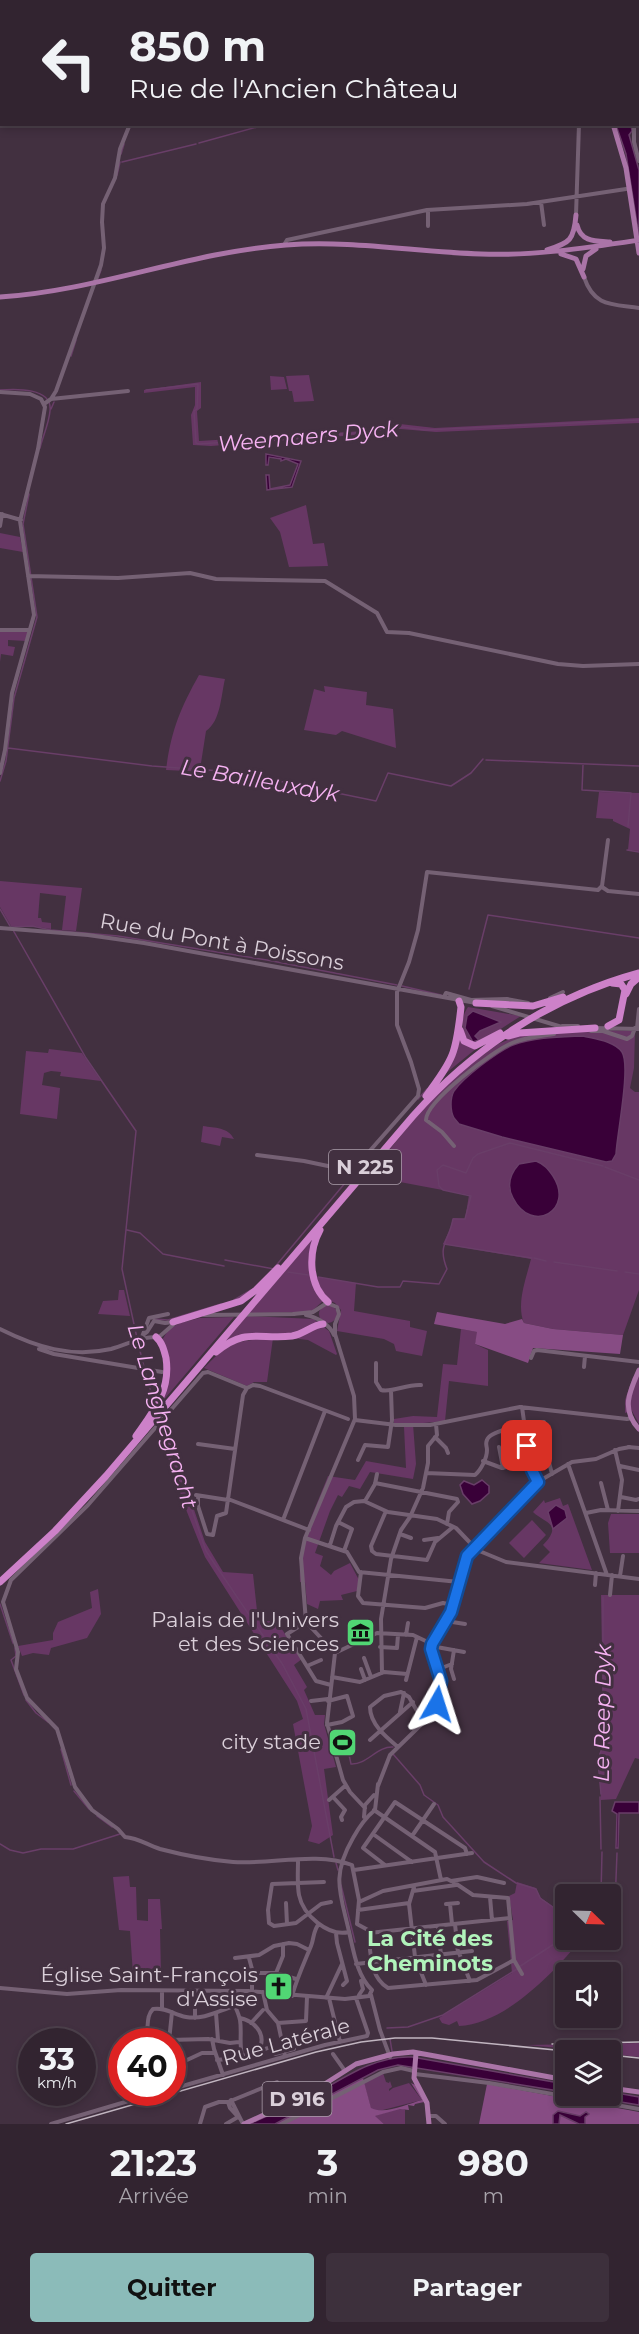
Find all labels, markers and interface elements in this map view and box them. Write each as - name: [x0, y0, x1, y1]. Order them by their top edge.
- text: 850 m: [129, 20, 266, 72]
- icon: left: [30, 24, 108, 102]
- text: Rue de l'Ancien Château: [129, 72, 459, 105]
- water label: Weemaers Dyck: [217, 415, 400, 458]
- water label: Le Bailleuxdyk: [179, 753, 342, 808]
- street label: Rue du Pont à Poissons: [98, 908, 346, 975]
- road number: N 225: [329, 1150, 401, 1184]
- water label: Le Langhegracht: [122, 1320, 204, 1512]
- pin: [501, 1420, 552, 1471]
- icon: arrive: [510, 1429, 543, 1462]
- place label: Palais de l'Univers et des Sciences: [151, 1607, 339, 1656]
- museum icon: Palais de l'Univers et des Sciences: [344, 1616, 376, 1648]
- water label: Le Reep Dyk: [588, 1643, 617, 1782]
- position arrow: [405, 1672, 469, 1736]
- sports icon: city stade: [326, 1726, 358, 1758]
- place label: city stade: [222, 1729, 321, 1754]
- north arrow: [555, 1884, 621, 1950]
- map controls: [555, 1884, 621, 2106]
- district label: La Cité des Cheminots: [367, 1925, 493, 1977]
- place label: Église Saint-François d'Assise: [41, 1962, 258, 2011]
- button: sound: [555, 1962, 621, 2028]
- church icon: Église Saint-François d'Assise: [263, 1971, 295, 2003]
- street label: Rue Latérale: [219, 2012, 353, 2071]
- speed limit sign: 40: [108, 2028, 186, 2106]
- button: layers: [555, 2040, 621, 2106]
- text: 33: [39, 2041, 75, 2078]
- text: km/h: [37, 2073, 77, 2092]
- road number: D 916: [262, 2082, 332, 2116]
- text: 21:23: [110, 2141, 197, 2185]
- text: 3: [317, 2141, 338, 2185]
- text: 980: [458, 2141, 529, 2185]
- text: Arrivée: [119, 2184, 189, 2208]
- text: min: [308, 2184, 348, 2208]
- text: m: [483, 2184, 504, 2208]
- button: Quitter: [30, 2253, 314, 2322]
- button: Partager: [326, 2253, 609, 2322]

